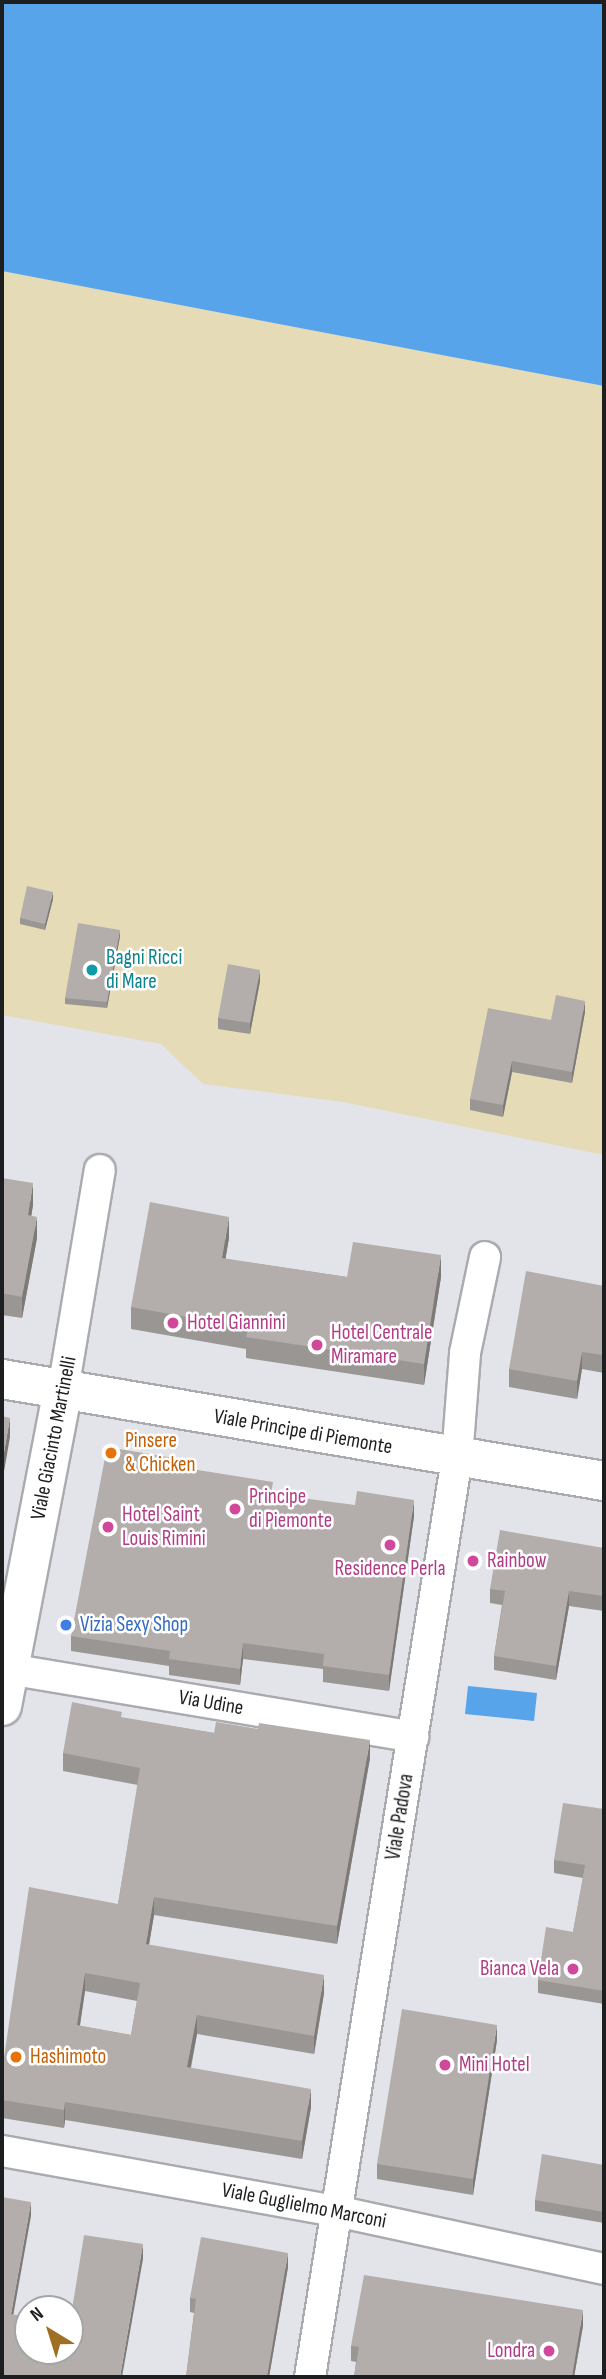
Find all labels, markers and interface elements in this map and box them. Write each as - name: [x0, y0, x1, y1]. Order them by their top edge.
- place label: Bagni Ricci di Mare: [106, 945, 182, 995]
- marker: Bagni Ricci di Mare: [84, 962, 100, 978]
- place label: Hotel Giannini: [187, 1310, 286, 1336]
- marker: Hotel Giannini: [165, 1315, 181, 1331]
- place label: Hotel Centrale Miramare: [331, 1320, 432, 1370]
- marker: Hotel Centrale Miramare: [309, 1337, 325, 1353]
- street label: Viale Giacinto Martinelli: [26, 1354, 82, 1522]
- street label: Viale Principe di Piemonte: [212, 1404, 394, 1460]
- place label: Pinsere & Chicken: [125, 1428, 196, 1478]
- marker: Pinsere & Chicken: [103, 1445, 119, 1461]
- place label: Principe di Piemonte: [249, 1484, 332, 1534]
- marker: Principe di Piemonte: [227, 1501, 243, 1517]
- place label: Hotel Saint Louis Rimini: [122, 1502, 206, 1552]
- marker: Hotel Saint Louis Rimini: [100, 1519, 116, 1535]
- marker: Residence Perla: [382, 1537, 398, 1553]
- place label: Rainbow: [487, 1548, 547, 1574]
- marker: Rainbow: [465, 1553, 481, 1569]
- place label: Residence Perla: [335, 1556, 445, 1582]
- place label: Vizia Sexy Shop: [80, 1612, 188, 1638]
- marker: Vizia Sexy Shop: [58, 1617, 74, 1633]
- street label: Via Udine: [177, 1685, 245, 1721]
- street label: Viale Padova: [381, 1772, 419, 1862]
- place label: Bianca Vela: [480, 1956, 559, 1982]
- marker: Bianca Vela: [565, 1961, 581, 1977]
- place label: Hashimoto: [30, 2044, 106, 2070]
- marker: Hashimoto: [8, 2049, 24, 2065]
- place label: Mini Hotel: [459, 2052, 530, 2078]
- marker: Mini Hotel: [437, 2057, 453, 2073]
- street label: Viale Guglielmo Marconi: [220, 2178, 388, 2234]
- north arrow: [14, 2295, 84, 2365]
- text: N: [26, 2302, 48, 2327]
- place label: Londra: [487, 2338, 535, 2364]
- marker: Londra: [541, 2343, 557, 2359]

